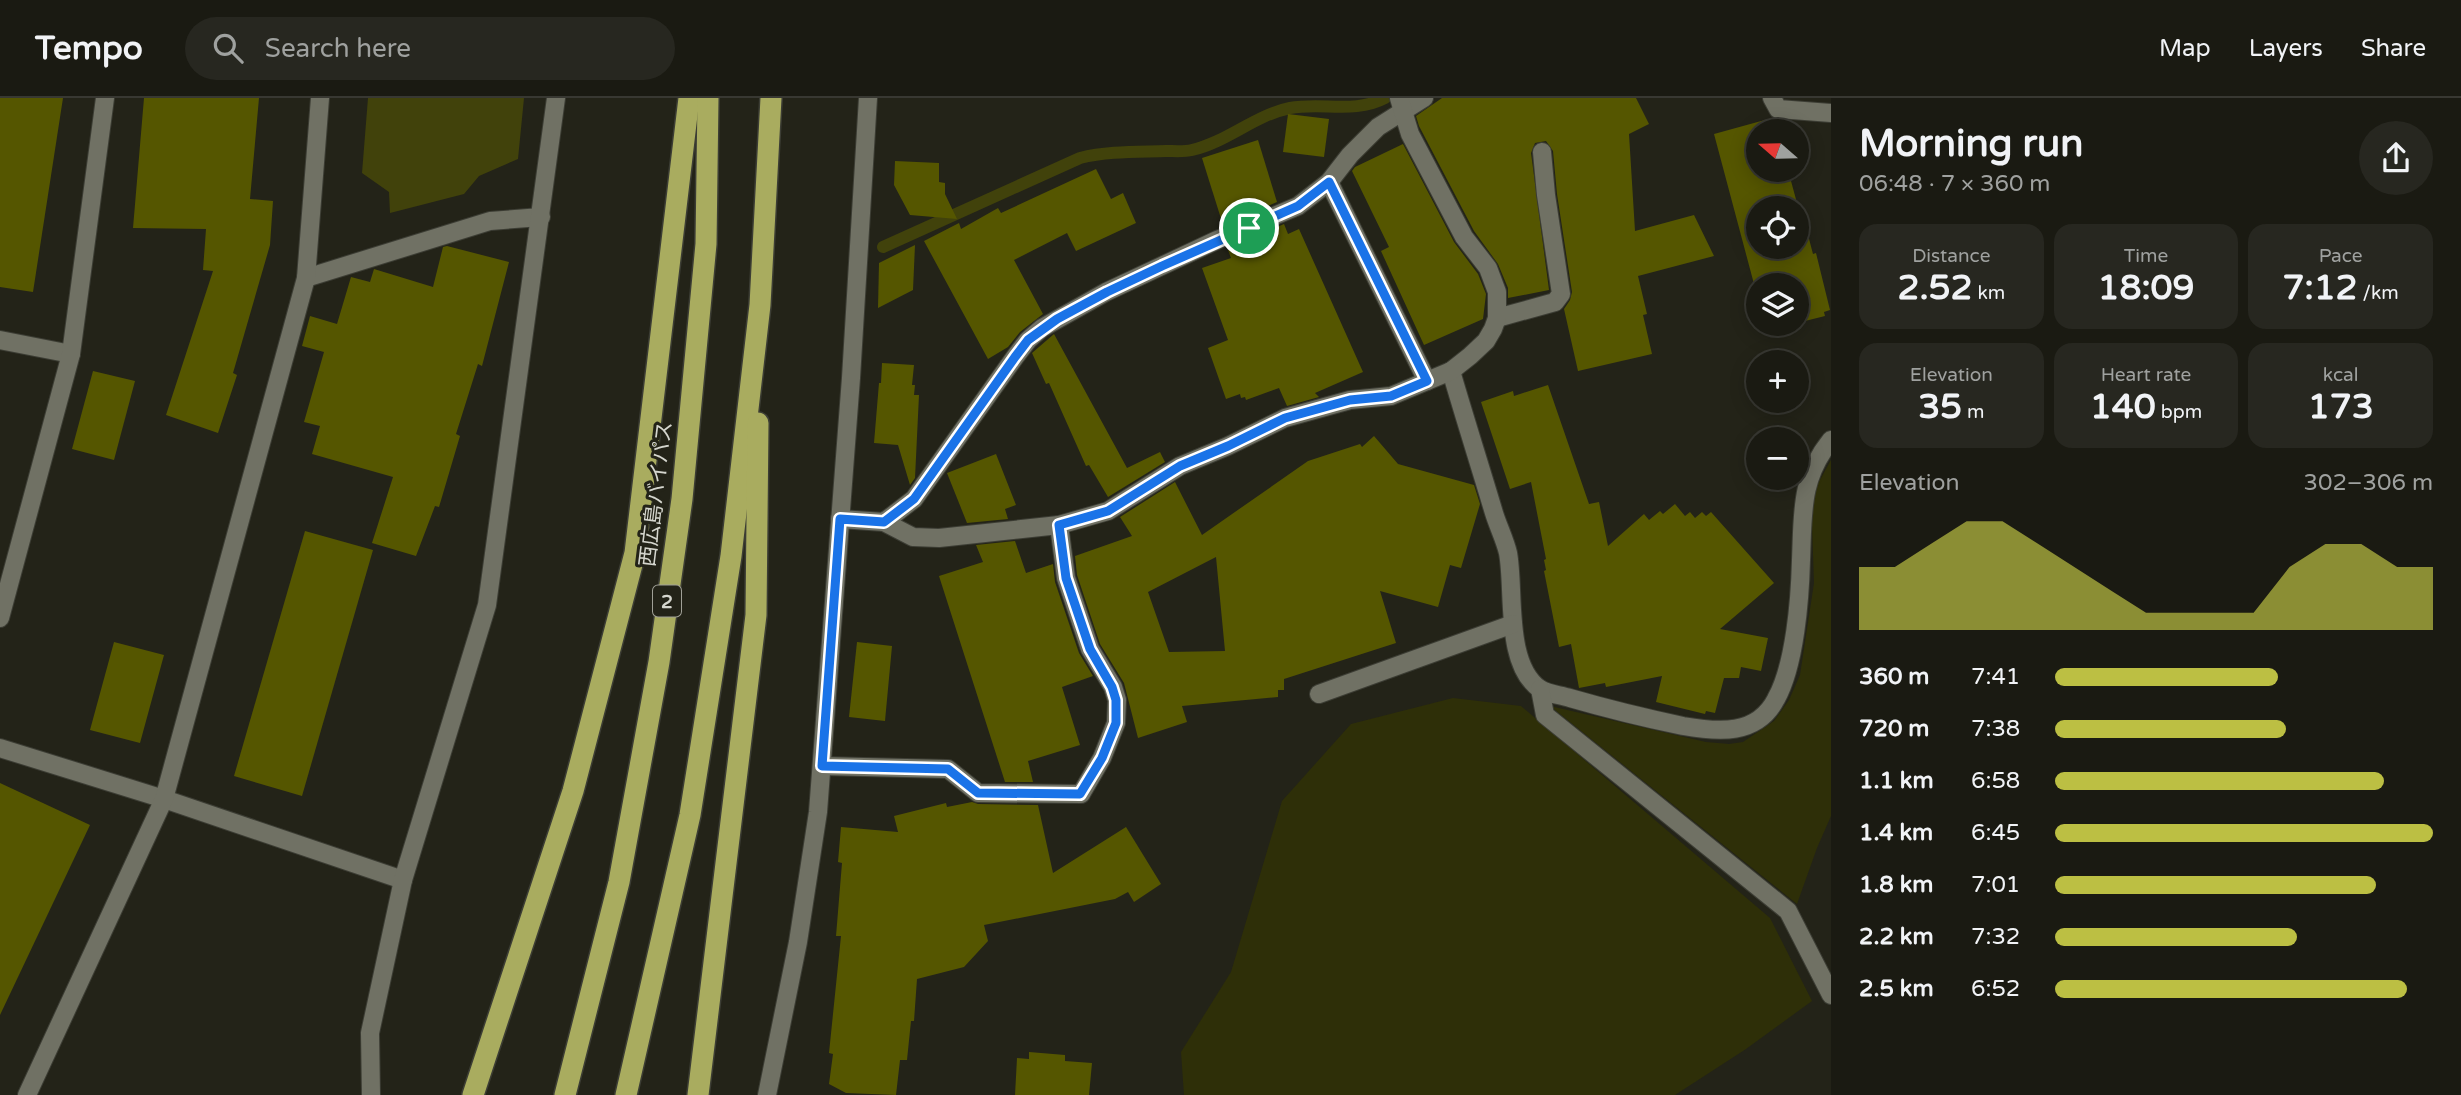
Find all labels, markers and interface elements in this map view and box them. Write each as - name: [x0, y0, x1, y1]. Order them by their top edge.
- search box: [185, 17, 675, 80]
- text: Tempo: [35, 29, 143, 68]
- icon: search: [209, 29, 247, 67]
- text: Search here: [265, 33, 411, 64]
- text: Map: [2159, 34, 2211, 63]
- text: Layers: [2249, 34, 2323, 63]
- text: Share: [2361, 34, 2426, 63]
- north arrow: [1746, 119, 1810, 182]
- map controls: [1746, 119, 1809, 490]
- text: Morning run: [1859, 121, 2083, 167]
- button: share: [2359, 121, 2433, 195]
- text: 06:48 · 7 × 360 m: [1859, 170, 2050, 198]
- button: locate: [1746, 196, 1809, 259]
- pin: [1219, 198, 1279, 258]
- icon: arrive: [1230, 209, 1268, 247]
- text: Distance: [1912, 245, 1990, 267]
- text: Time: [2124, 245, 2168, 267]
- text: Pace: [2319, 245, 2363, 267]
- text: 2.52: [1897, 267, 1972, 309]
- text: 18:09: [2097, 267, 2195, 309]
- text: 7:12: [2283, 267, 2358, 309]
- button: layers: [1746, 273, 1809, 336]
- text: km: [1972, 282, 2005, 304]
- text: /km: [2358, 282, 2399, 304]
- button: +: [1746, 350, 1809, 413]
- text: Elevation: [1910, 364, 1993, 386]
- text: Heart rate: [2101, 364, 2191, 386]
- text: kcal: [2323, 364, 2359, 386]
- text: 35: [1918, 386, 1962, 428]
- text: 140: [2090, 386, 2156, 428]
- text: 173: [2308, 386, 2374, 428]
- text: m: [1962, 401, 1985, 423]
- text: bpm: [2156, 401, 2202, 423]
- street label: 西広島バイパス: [635, 420, 678, 568]
- button: −: [1746, 427, 1809, 490]
- text: Elevation: [1859, 469, 1960, 497]
- text: 302–306 m: [2304, 469, 2433, 497]
- road number: 2: [653, 586, 681, 616]
- text: 360 m: [1859, 663, 1929, 691]
- text: 7:41: [1971, 663, 2020, 691]
- text: 720 m: [1859, 715, 1929, 743]
- text: 7:38: [1971, 715, 2020, 743]
- text: 1.1 km: [1859, 767, 1934, 795]
- text: 6:58: [1971, 767, 2020, 795]
- text: 1.4 km: [1859, 819, 1933, 847]
- text: 6:45: [1971, 819, 2020, 847]
- text: 1.8 km: [1859, 871, 1933, 899]
- text: 7:01: [1971, 871, 2020, 899]
- text: 2.2 km: [1859, 923, 1934, 951]
- text: 7:32: [1971, 923, 2020, 951]
- text: 2.5 km: [1859, 975, 1934, 1003]
- text: 6:52: [1971, 975, 2020, 1003]

